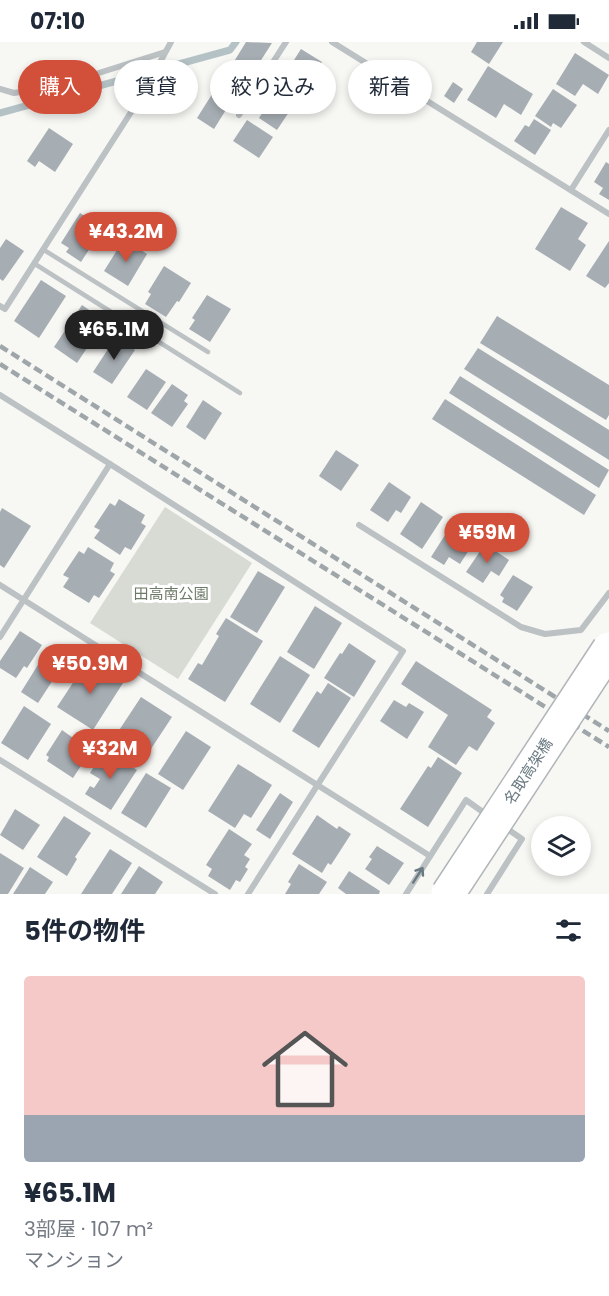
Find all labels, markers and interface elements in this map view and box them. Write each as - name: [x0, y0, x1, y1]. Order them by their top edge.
- text: 07:10: [30, 6, 85, 37]
- chip: 購入: [18, 60, 102, 114]
- chip: 賃貸: [114, 60, 198, 114]
- chip: 絞り込み: [210, 60, 336, 114]
- chip: 新着: [348, 60, 432, 114]
- pin: ¥43.2M: [77, 212, 175, 263]
- text: ¥43.2M: [89, 217, 163, 245]
- pin: ¥65.1M: [65, 310, 163, 361]
- text: ¥65.1M: [79, 315, 149, 343]
- pin: ¥59M: [451, 513, 523, 564]
- text: ¥59M: [458, 518, 516, 546]
- park label: 田高南公園: [133, 583, 209, 604]
- pin: ¥50.9M: [41, 644, 139, 695]
- text: ¥50.9M: [52, 649, 128, 677]
- pin: ¥32M: [74, 729, 146, 780]
- text: ¥32M: [82, 734, 138, 762]
- street label: 名取高架橋: [499, 734, 557, 808]
- map controls: [531, 816, 591, 876]
- button: layers: [531, 816, 591, 876]
- one-way arrow: [412, 867, 424, 884]
- text: 5件の物件: [24, 913, 145, 949]
- icon: filters: [552, 914, 585, 947]
- icon: home: [251, 1015, 359, 1123]
- text: ¥65.1M: [24, 1175, 116, 1211]
- text: 3部屋 · 107 m²: [24, 1215, 153, 1243]
- text: マンション: [24, 1246, 124, 1274]

